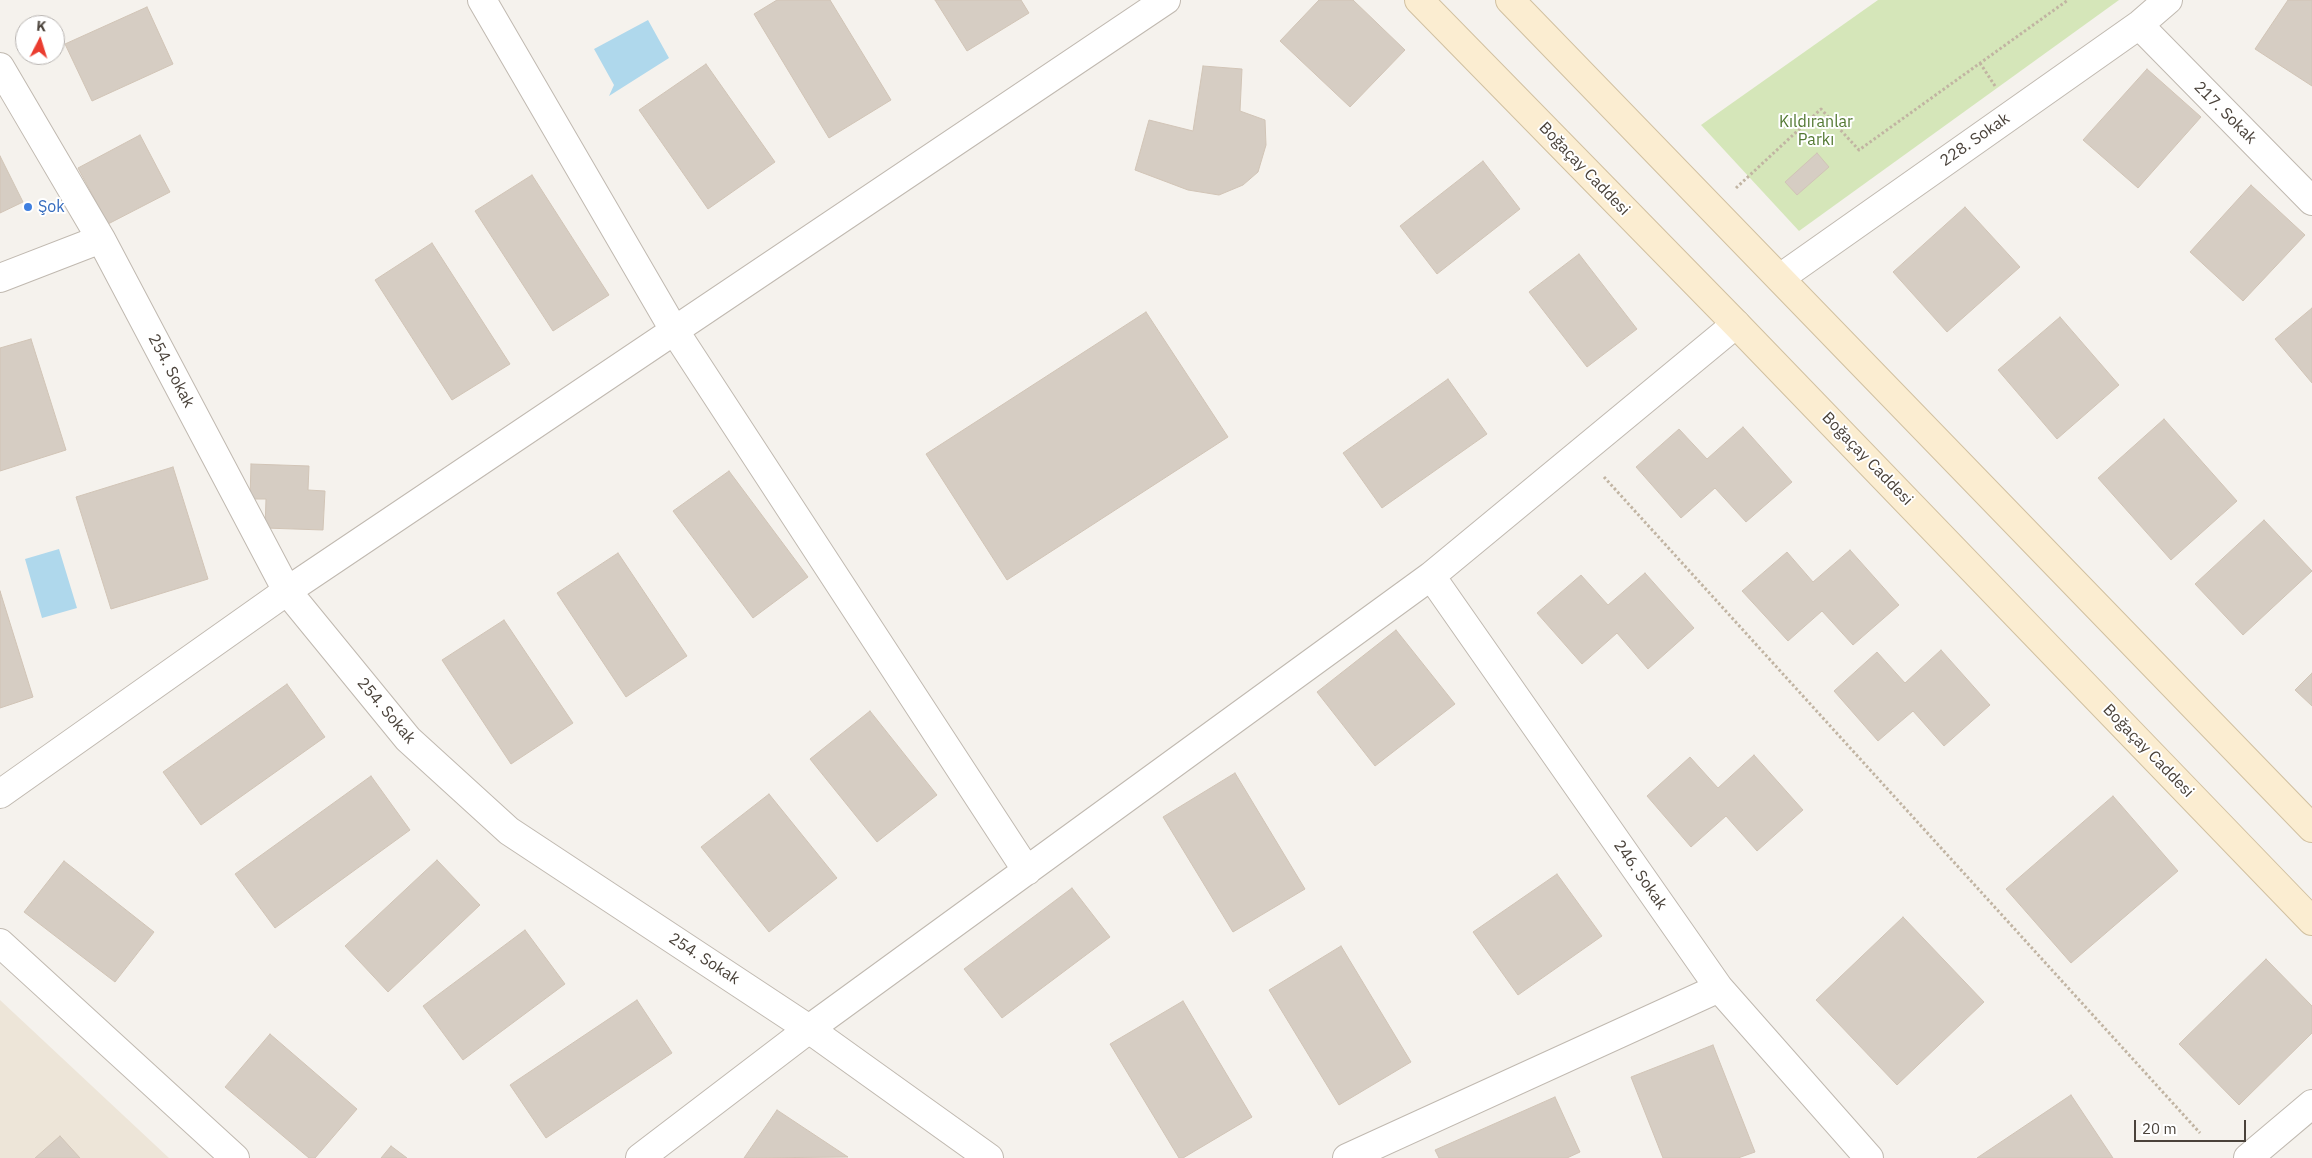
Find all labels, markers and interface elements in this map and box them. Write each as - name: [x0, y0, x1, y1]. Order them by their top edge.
- north arrow: [15, 15, 65, 65]
- text: K: [36, 17, 47, 35]
- street label: 217. Sokak: [2190, 78, 2260, 148]
- street label: 228. Sokak: [1937, 109, 2013, 171]
- park label: Kıldıranlar Parkı: [1779, 112, 1853, 150]
- street label: Boğaçay Caddesi: [1535, 118, 1633, 220]
- place label: Şok: [38, 197, 65, 217]
- marker: Şok: [22, 201, 34, 213]
- street label: 254. Sokak: [144, 331, 198, 411]
- street label: Boğaçay Caddesi: [1818, 408, 1916, 510]
- street label: 254. Sokak: [353, 674, 419, 748]
- street label: Boğaçay Caddesi: [2099, 700, 2197, 802]
- street label: 246. Sokak: [1609, 837, 1671, 913]
- street label: 254. Sokak: [665, 929, 743, 989]
- scale bar: [2137, 1110, 2250, 1142]
- text: 20 m: [2142, 1119, 2177, 1138]

